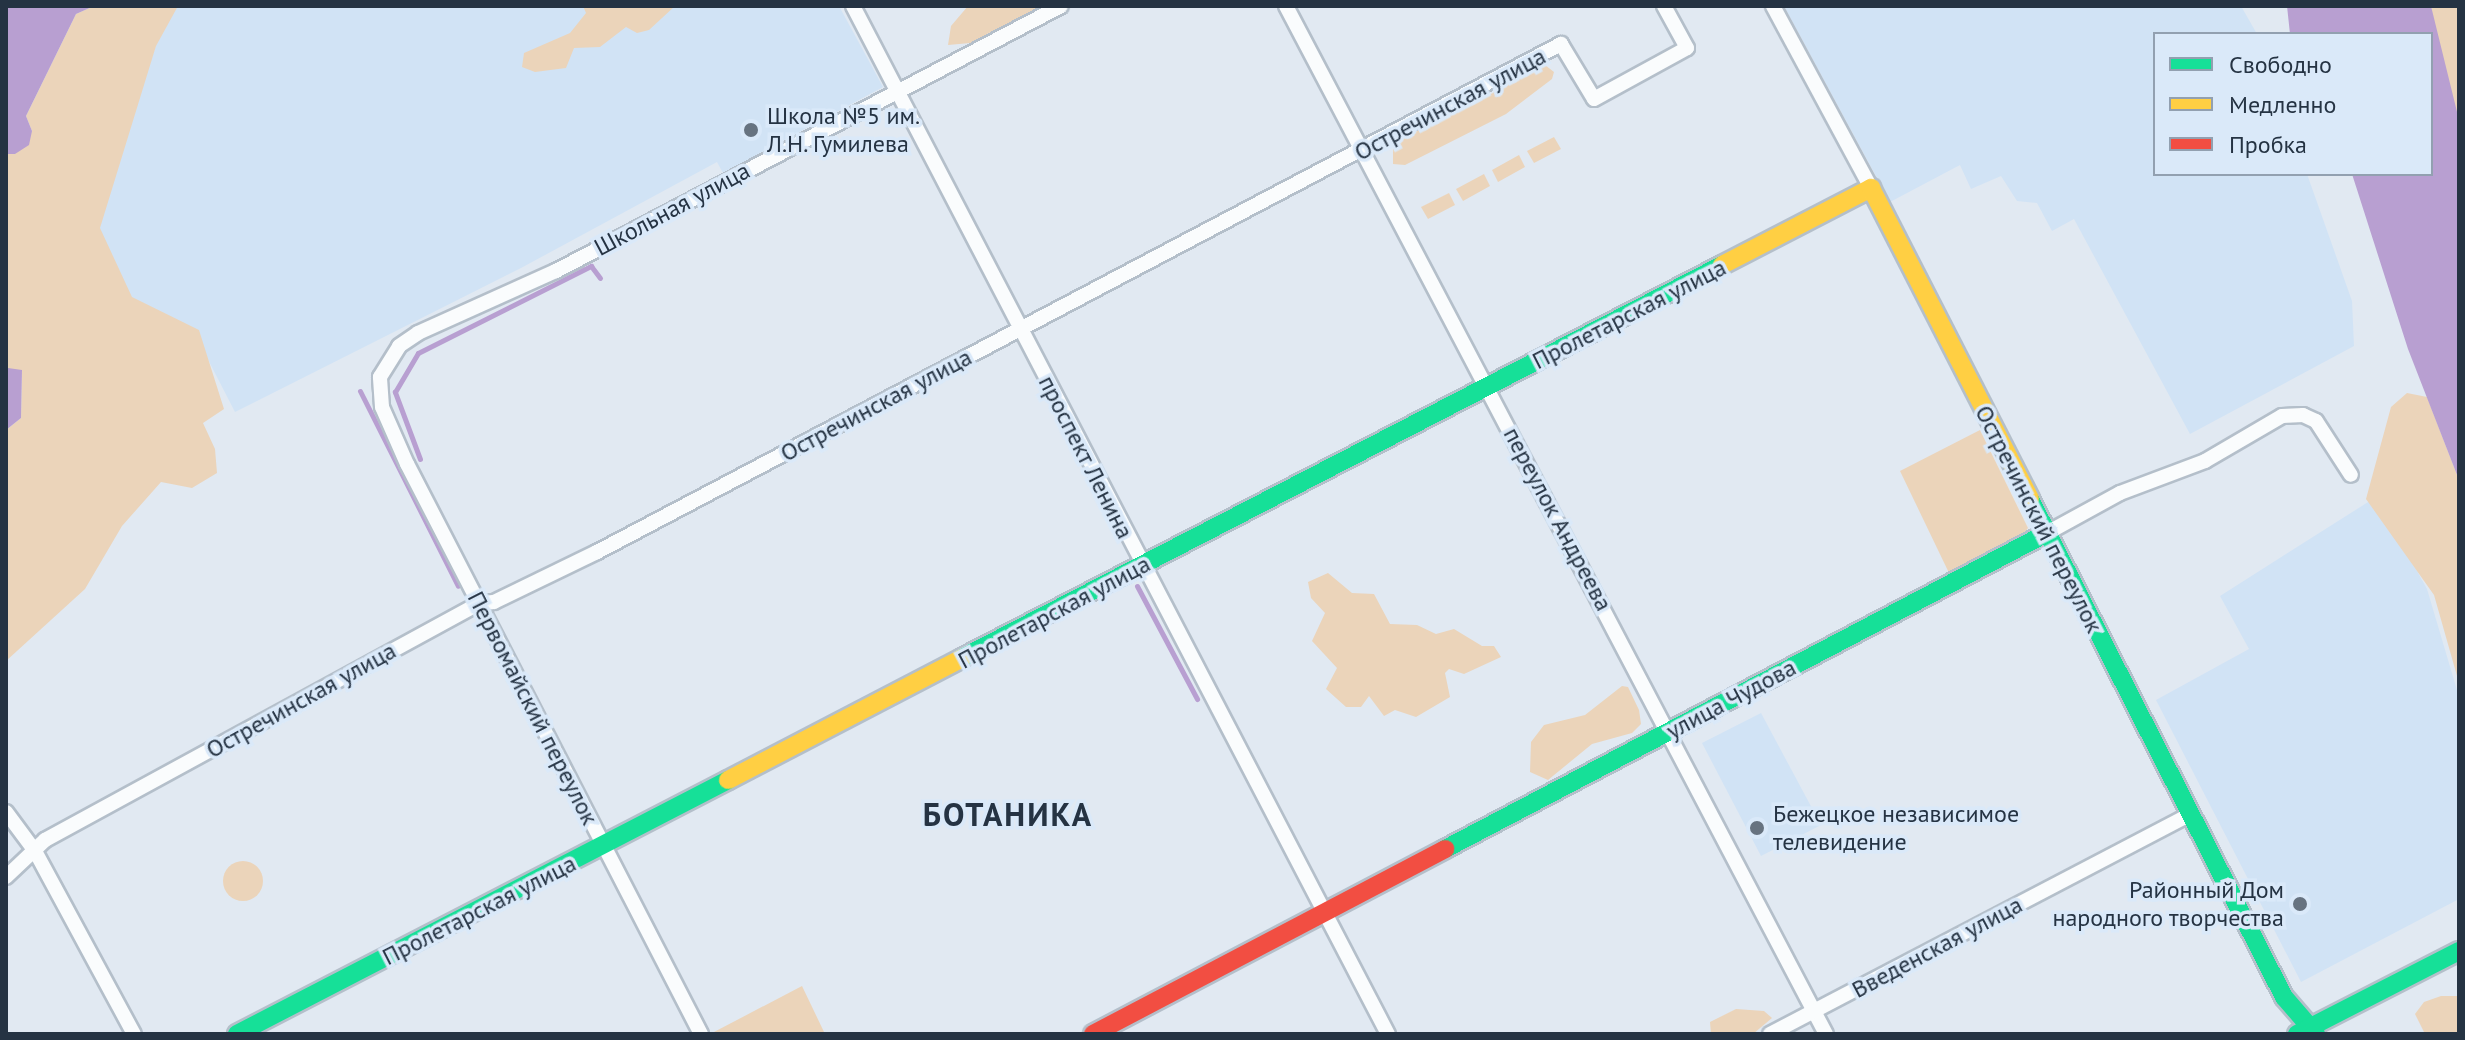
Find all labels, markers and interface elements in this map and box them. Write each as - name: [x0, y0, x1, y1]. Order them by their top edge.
- legend: [2153, 32, 2433, 176]
- street label: Остречинская улица: [1349, 41, 1551, 167]
- text: Свободно: [2229, 49, 2332, 80]
- text: Медленно: [2229, 89, 2336, 120]
- place label: Школа №5 им. Л.Н. Гумилева: [767, 102, 920, 158]
- marker: Школа №5 им. Л.Н. Гумилева: [742, 121, 760, 139]
- text: Пробка: [2229, 129, 2307, 160]
- street label: Школьная улица: [589, 156, 755, 262]
- street label: Пролетарская улица: [1527, 253, 1731, 375]
- street label: Остречинская улица: [775, 342, 977, 468]
- street label: проспект Ленина: [1032, 370, 1140, 544]
- street label: Остречинский переулок: [1969, 400, 2109, 638]
- street label: переулок Андреева: [1497, 422, 1619, 616]
- street label: Пролетарская улица: [953, 549, 1155, 675]
- street label: Первомайский переулок: [462, 586, 604, 830]
- street label: Остречинская улица: [201, 636, 401, 764]
- street label: улица Чудова: [1661, 653, 1801, 745]
- district label: БОТАНИКА: [923, 795, 1093, 833]
- place label: Бежецкое независимое телевидение: [1773, 800, 2019, 856]
- marker: Бежецкое независимое телевидение: [1748, 819, 1766, 837]
- street label: Пролетарская улица: [377, 849, 581, 971]
- place label: Районный Дом народного творчества: [2052, 876, 2284, 932]
- street label: Введенская улица: [1847, 890, 2027, 1004]
- marker: Районный Дом народного творчества: [2291, 895, 2309, 913]

